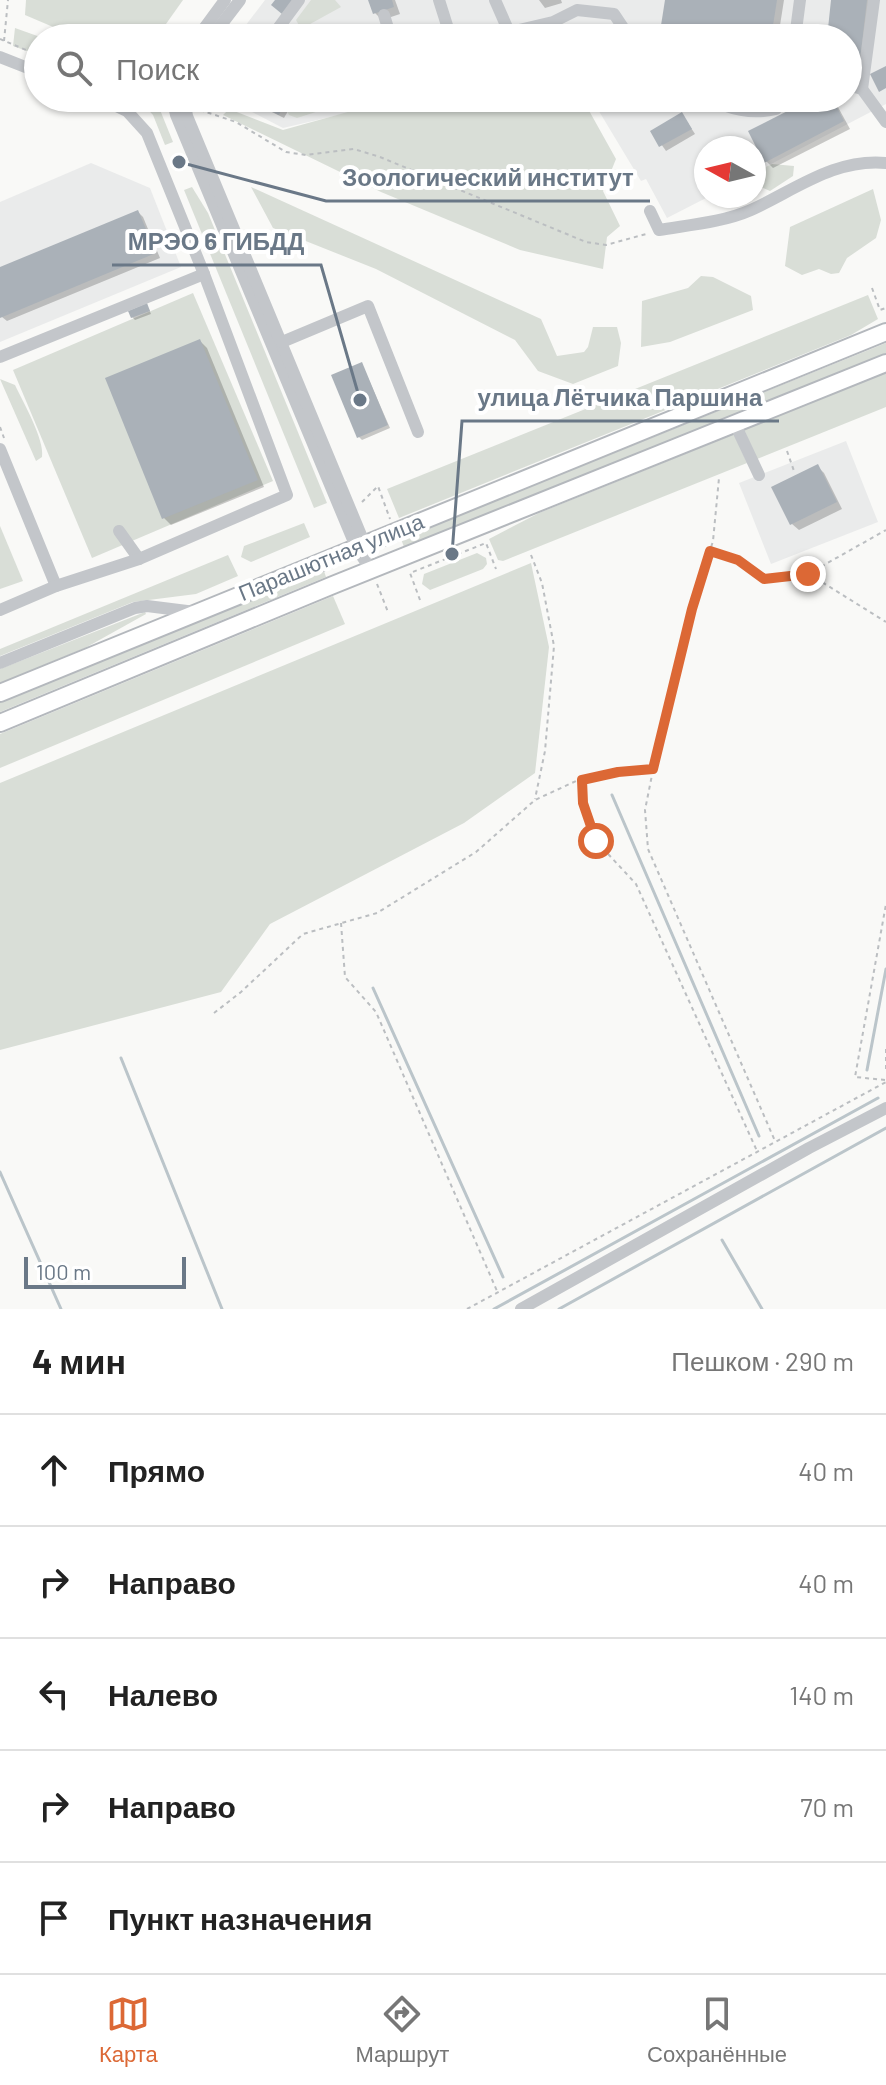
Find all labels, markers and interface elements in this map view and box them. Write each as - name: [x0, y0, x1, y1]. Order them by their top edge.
- search box: [24, 24, 862, 112]
- icon: search: [52, 46, 96, 90]
- text: Поиск: [116, 50, 199, 86]
- north arrow: [694, 136, 766, 208]
- callout: Зоологический институт: [326, 153, 650, 201]
- text: Зоологический институт: [342, 162, 634, 191]
- callout: МРЭО 6 ГИБДД: [112, 217, 321, 265]
- text: МРЭО 6 ГИБДД: [128, 226, 304, 255]
- callout: улица Лётчика Паршина: [462, 373, 779, 421]
- text: улица Лётчика Паршина: [478, 382, 763, 411]
- street label: Парашютная улица: [234, 507, 428, 606]
- route end: [790, 556, 826, 592]
- route start: [578, 823, 614, 859]
- scale bar: [24, 1253, 186, 1289]
- text: 100 m: [36, 1258, 91, 1284]
- text: 4 мин: [32, 1340, 126, 1381]
- text: Пешком · 290 m: [671, 1345, 854, 1376]
- icon: ahead: [32, 1448, 76, 1492]
- text: Прямо: [108, 1452, 205, 1488]
- text: 40 m: [798, 1455, 854, 1486]
- icon: right: [32, 1560, 76, 1604]
- text: Направо: [108, 1564, 236, 1600]
- text: 40 m: [798, 1567, 854, 1598]
- icon: left: [32, 1672, 76, 1716]
- text: Налево: [108, 1676, 218, 1712]
- text: 140 m: [789, 1679, 854, 1710]
- icon: right: [32, 1784, 76, 1828]
- text: Направо: [108, 1788, 236, 1824]
- text: 70 m: [800, 1791, 854, 1822]
- icon: arrive: [32, 1896, 76, 1940]
- text: Пункт назначения: [108, 1900, 372, 1936]
- tab: Карта: [99, 1992, 158, 2068]
- tab: Маршрут: [356, 1992, 449, 2068]
- tab: Сохранённые: [647, 1992, 787, 2068]

